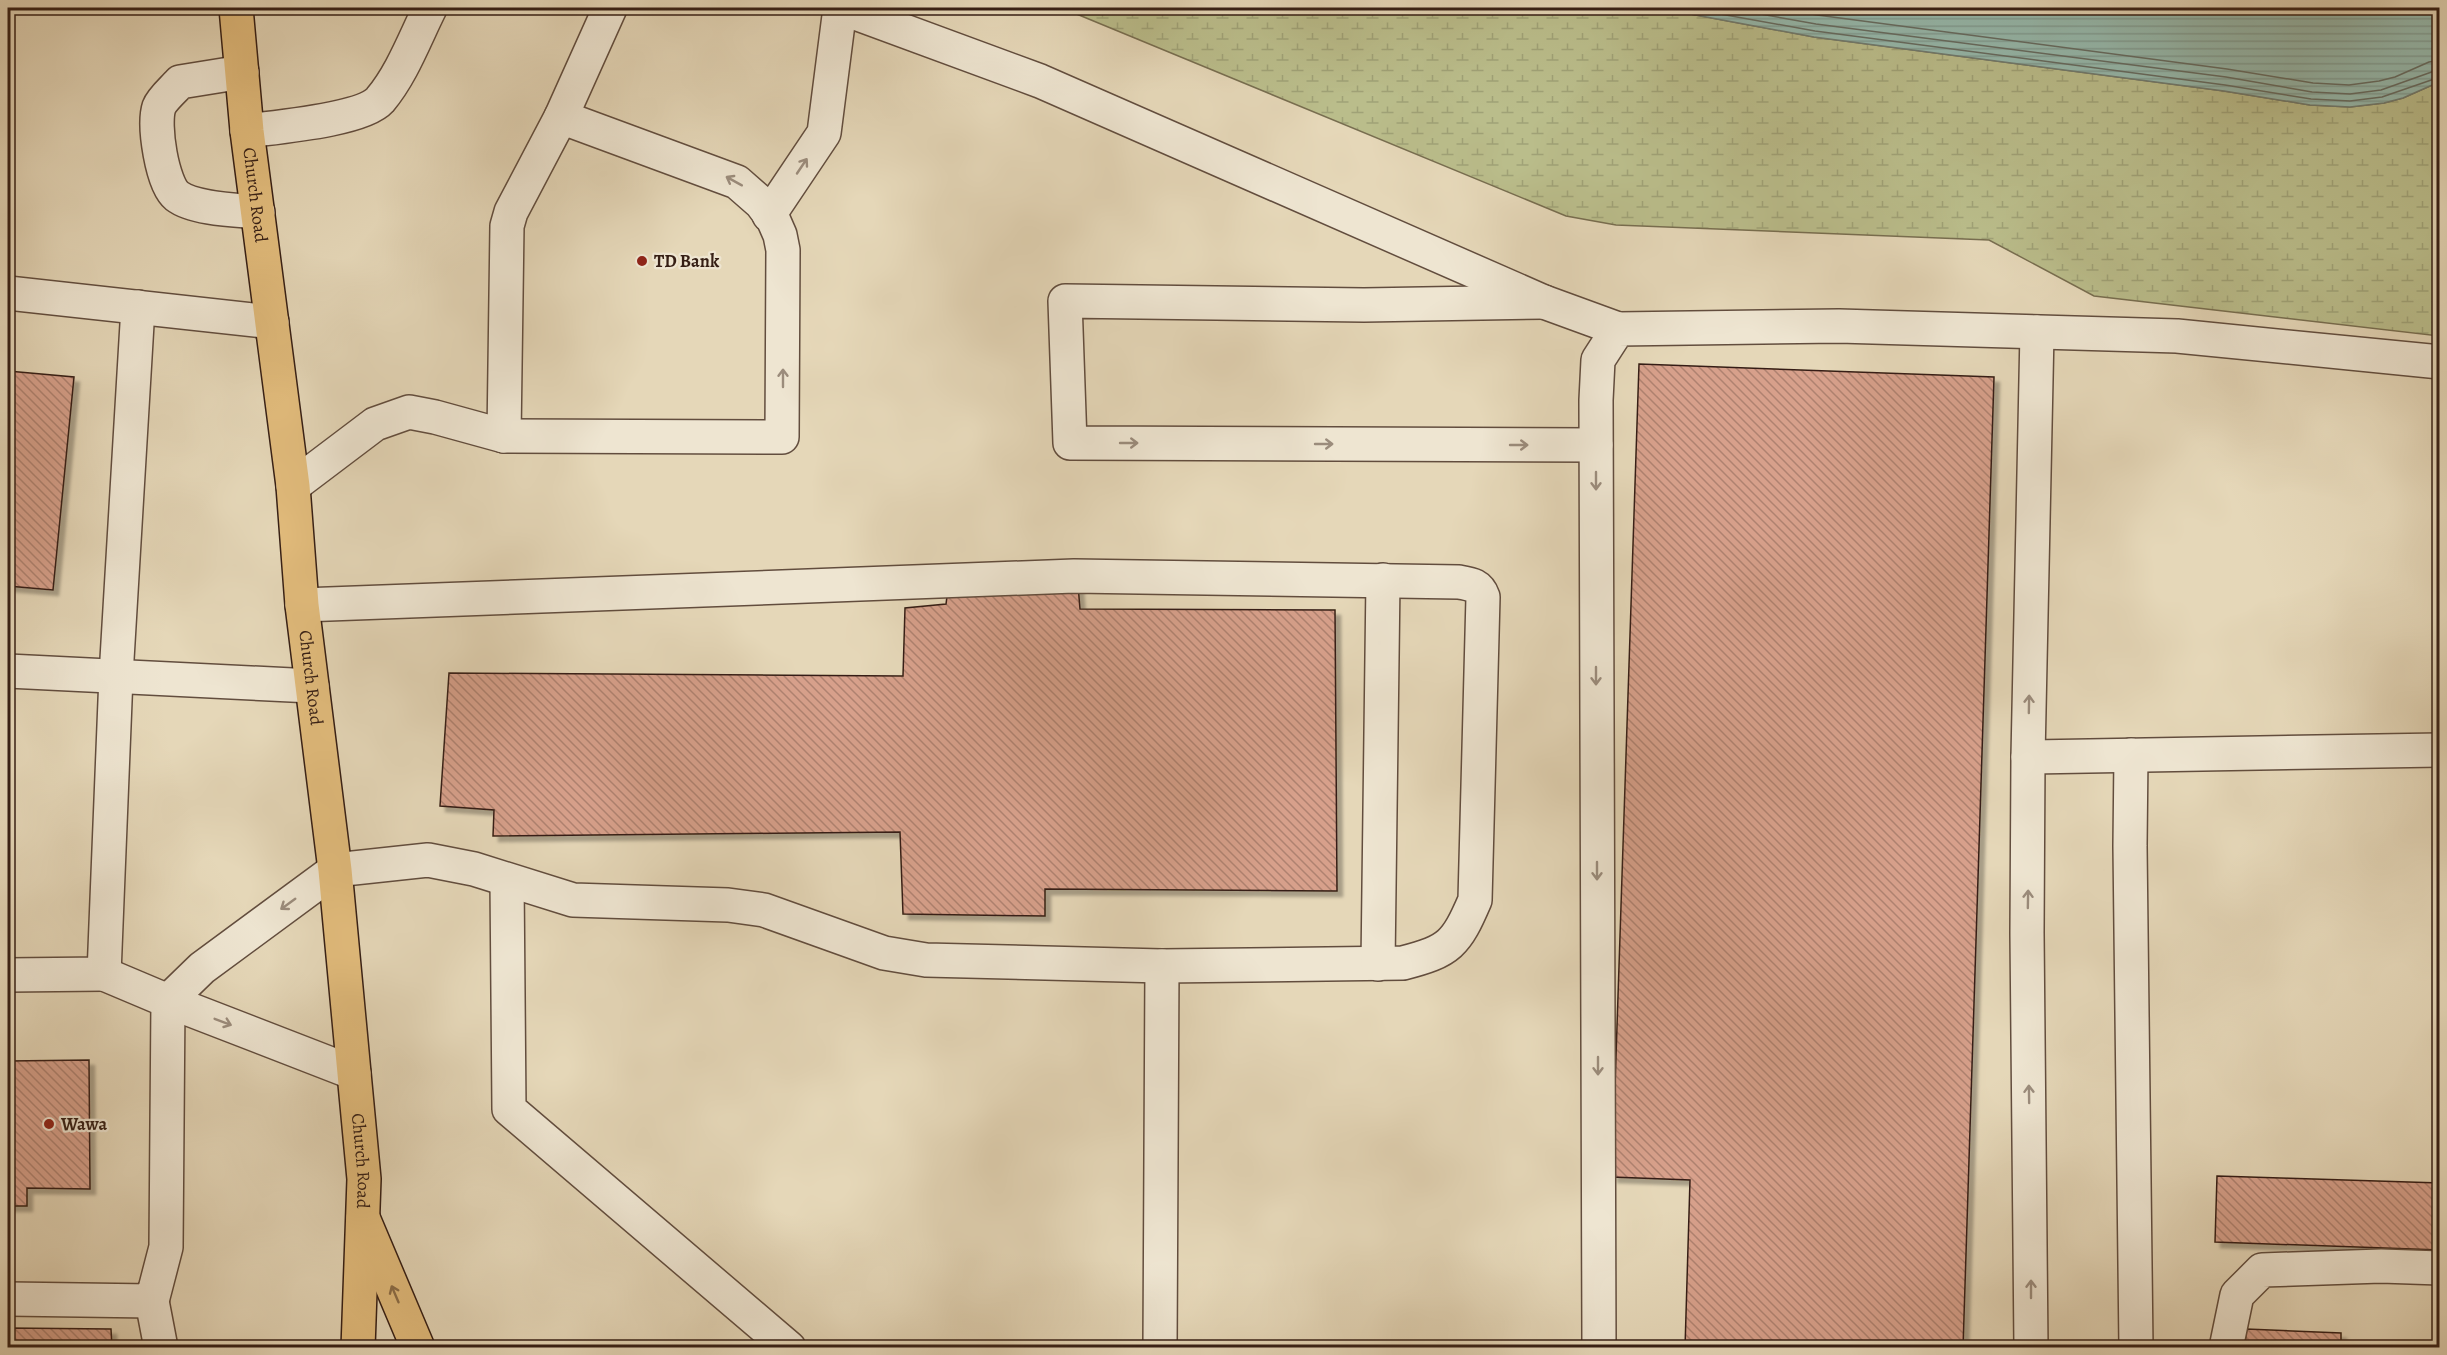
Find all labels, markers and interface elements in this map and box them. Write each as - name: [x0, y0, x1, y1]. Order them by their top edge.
- street label: Church Road: [237, 146, 273, 244]
- one-way arrow: [796, 159, 808, 175]
- one-way arrow: [726, 175, 743, 187]
- place label: TD Bank: [654, 249, 720, 273]
- marker: TD Bank: [635, 254, 649, 268]
- one-way arrow: [777, 369, 789, 389]
- one-way arrow: [1118, 437, 1138, 449]
- one-way arrow: [1313, 438, 1333, 450]
- one-way arrow: [1508, 439, 1528, 451]
- one-way arrow: [1590, 471, 1602, 491]
- street label: Church Road: [293, 629, 329, 727]
- one-way arrow: [1590, 666, 1602, 686]
- one-way arrow: [2023, 695, 2035, 715]
- one-way arrow: [1591, 861, 1603, 881]
- one-way arrow: [2022, 890, 2034, 910]
- one-way arrow: [280, 898, 296, 911]
- one-way arrow: [213, 1017, 232, 1028]
- one-way arrow: [1592, 1056, 1604, 1076]
- one-way arrow: [2023, 1085, 2035, 1105]
- place label: Wawa: [60, 1112, 107, 1136]
- street label: Church Road: [346, 1112, 376, 1209]
- marker: Wawa: [42, 1117, 56, 1131]
- one-way arrow: [2025, 1280, 2037, 1300]
- one-way arrow: [389, 1285, 400, 1303]

